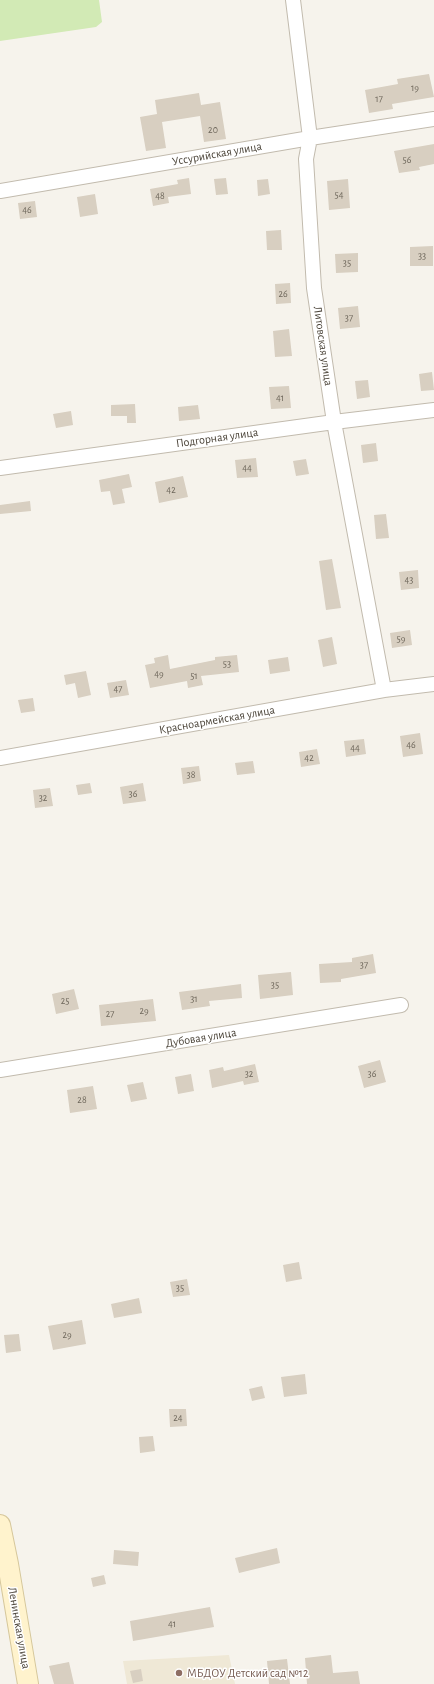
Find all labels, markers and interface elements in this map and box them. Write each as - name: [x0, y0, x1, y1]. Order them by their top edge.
- house number: 19: [411, 82, 419, 94]
- house number: 17: [375, 93, 383, 105]
- house number: 20: [208, 124, 218, 136]
- street label: Уссурийская улица: [171, 139, 263, 169]
- house number: 56: [403, 154, 411, 166]
- house number: 54: [335, 189, 343, 201]
- house number: 48: [155, 190, 165, 202]
- house number: 46: [22, 204, 32, 216]
- house number: 33: [418, 250, 426, 262]
- house number: 35: [343, 257, 351, 269]
- house number: 26: [278, 288, 288, 300]
- street label: Литовская улица: [310, 305, 336, 387]
- house number: 37: [345, 312, 353, 324]
- house number: 41: [276, 392, 284, 404]
- street label: Подгорная улица: [175, 425, 259, 451]
- house number: 44: [242, 462, 252, 474]
- house number: 42: [166, 484, 176, 496]
- house number: 43: [405, 574, 413, 586]
- house number: 59: [397, 633, 405, 645]
- house number: 53: [223, 658, 231, 670]
- house number: 49: [154, 668, 164, 680]
- house number: 51: [190, 670, 198, 682]
- house number: 47: [114, 683, 122, 695]
- street label: Красноармейская улица: [158, 703, 276, 737]
- house number: 46: [406, 739, 416, 751]
- house number: 44: [350, 742, 360, 754]
- house number: 42: [304, 752, 314, 764]
- house number: 38: [187, 769, 195, 781]
- house number: 36: [129, 788, 137, 800]
- house number: 32: [39, 792, 47, 804]
- house number: 37: [360, 959, 368, 971]
- house number: 35: [271, 979, 279, 991]
- house number: 31: [190, 993, 198, 1005]
- house number: 25: [61, 995, 69, 1007]
- house number: 29: [139, 1005, 149, 1017]
- house number: 27: [106, 1008, 114, 1020]
- street label: Дубовая улица: [165, 1025, 237, 1051]
- house number: 32: [245, 1068, 253, 1080]
- house number: 36: [368, 1068, 376, 1080]
- house number: 28: [77, 1094, 87, 1106]
- house number: 35: [176, 1282, 184, 1294]
- house number: 29: [62, 1329, 72, 1341]
- house number: 24: [173, 1412, 183, 1424]
- street label: Ленинская улица: [5, 1586, 33, 1670]
- house number: 41: [168, 1618, 176, 1630]
- place label: МБДОУ Детский сад №12: [187, 1666, 308, 1680]
- marker: МБДОУ Детский сад №12: [174, 1668, 184, 1678]

